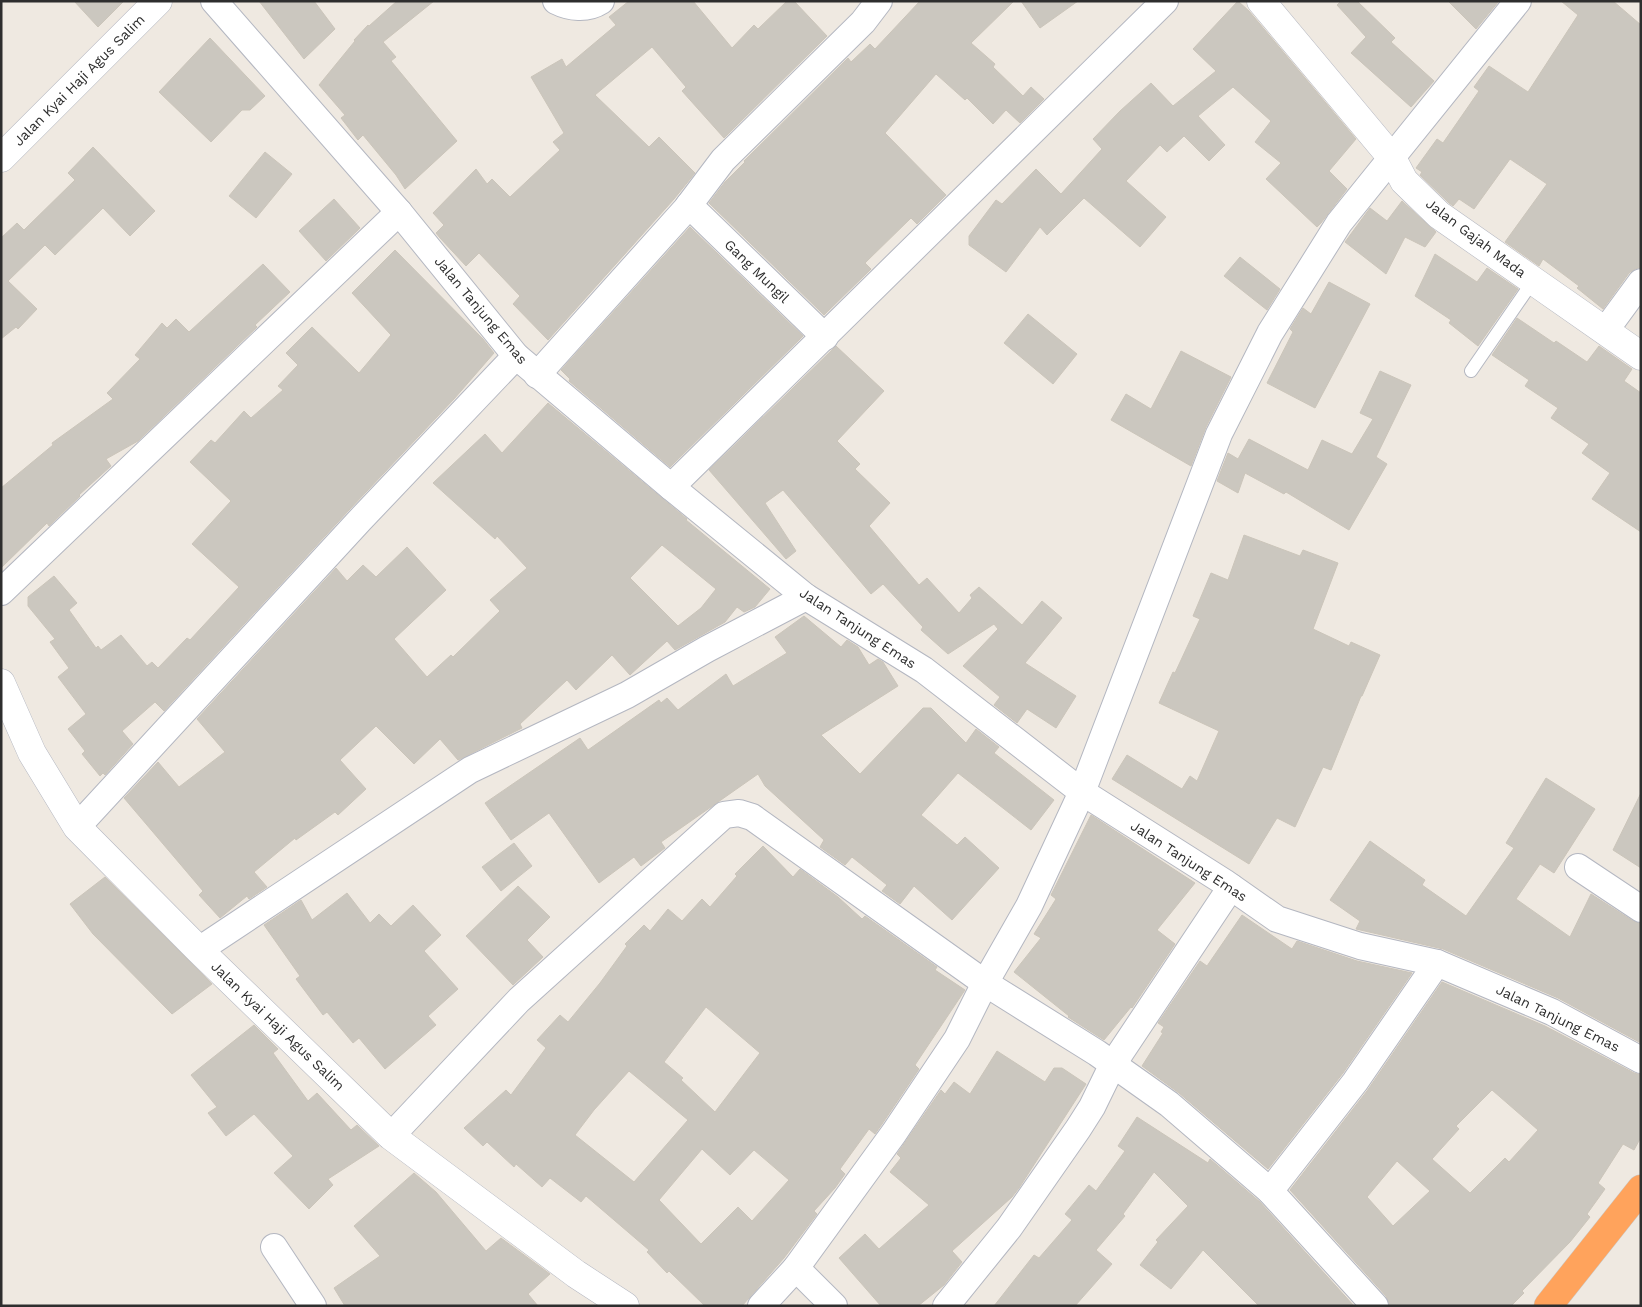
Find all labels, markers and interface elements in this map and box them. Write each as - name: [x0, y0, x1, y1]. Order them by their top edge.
- street label: Jalan Kyai Haji Agus Salim: [10, 11, 148, 149]
- street label: Jalan Gajah Mada: [1423, 195, 1529, 281]
- street label: Gang Mungil: [721, 236, 793, 306]
- street label: Jalan Tanjung Emas: [431, 253, 531, 367]
- street label: Jalan Tanjung Emas: [797, 584, 919, 672]
- street label: Jalan Tanjung Emas: [1128, 817, 1250, 905]
- street label: Jalan Kyai Haji Agus Salim: [208, 958, 348, 1094]
- street label: Jalan Tanjung Emas: [1494, 981, 1622, 1055]

